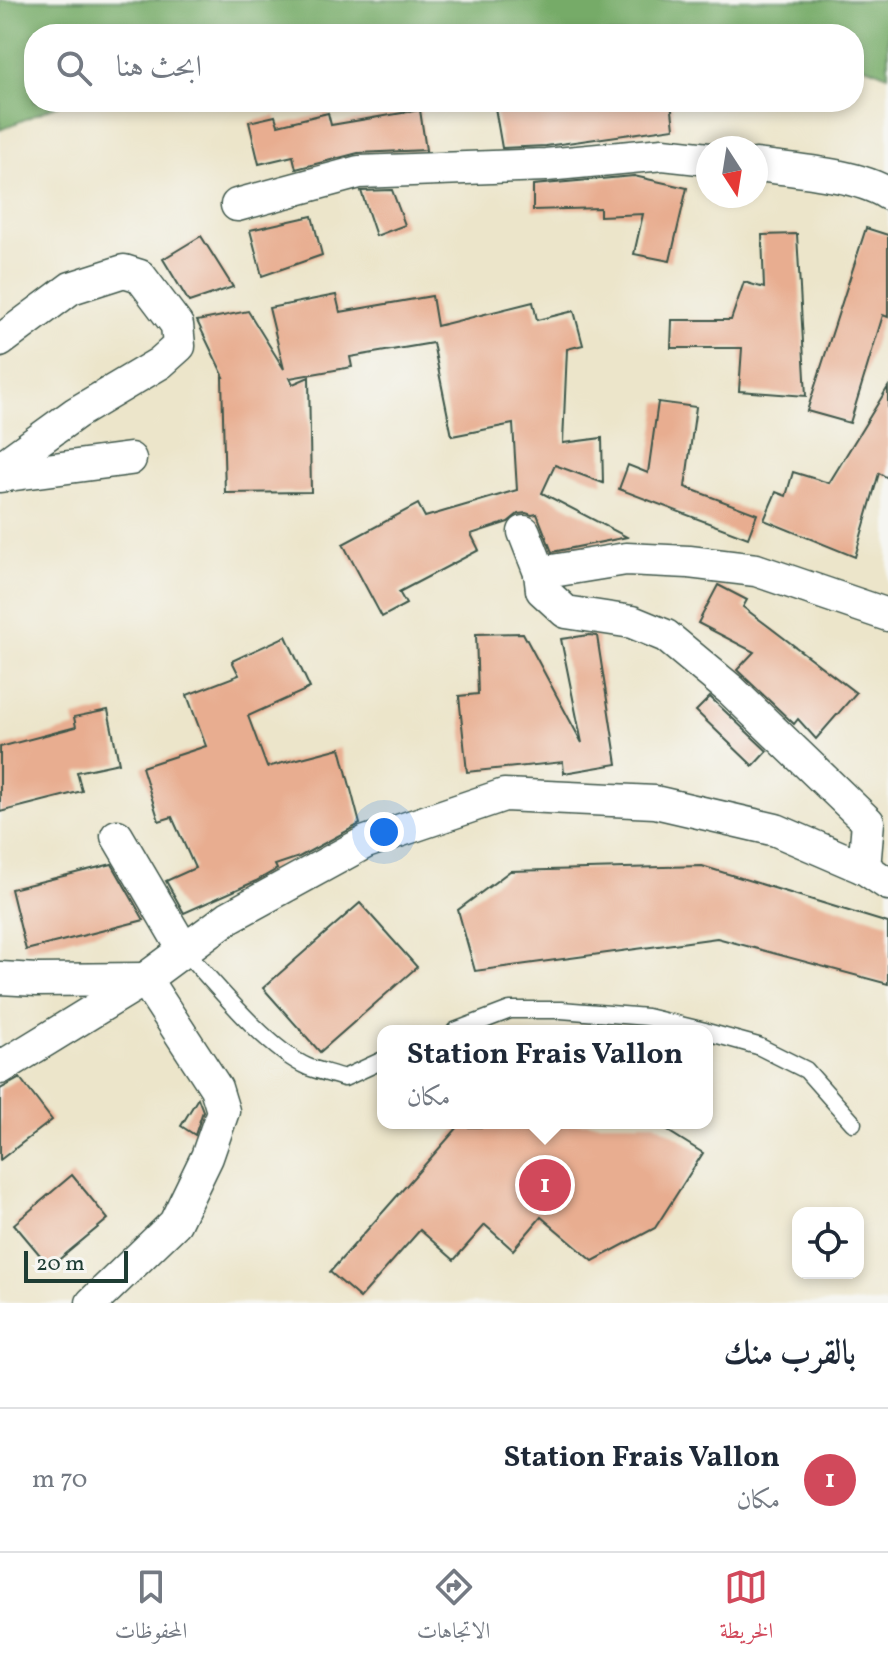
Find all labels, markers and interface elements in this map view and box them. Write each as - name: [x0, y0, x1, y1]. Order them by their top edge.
- search box: [24, 24, 864, 112]
- icon: search: [52, 46, 96, 90]
- text: ابحث هنا: [116, 47, 202, 89]
- north arrow: [696, 136, 768, 208]
- your location: [364, 812, 404, 852]
- popup: [377, 1025, 713, 1129]
- text: Station Frais Vallon: [407, 1034, 683, 1076]
- text: مكان: [407, 1080, 450, 1116]
- pin: 1: [519, 1155, 571, 1215]
- map controls: [792, 1207, 864, 1279]
- button: locate: [792, 1207, 864, 1279]
- scale bar: [24, 1247, 128, 1283]
- text: 20 m: [36, 1249, 85, 1280]
- text: بالقرب منك: [724, 1331, 856, 1378]
- text: Station Frais Vallon: [504, 1437, 780, 1479]
- text: 70 m: [32, 1462, 87, 1498]
- text: 1: [825, 1462, 835, 1498]
- text: مكان: [736, 1483, 780, 1519]
- tab: المحفوظات: [115, 1565, 187, 1652]
- tab: الاتجاهات: [417, 1565, 490, 1652]
- tab: الخريطة: [720, 1565, 773, 1652]

